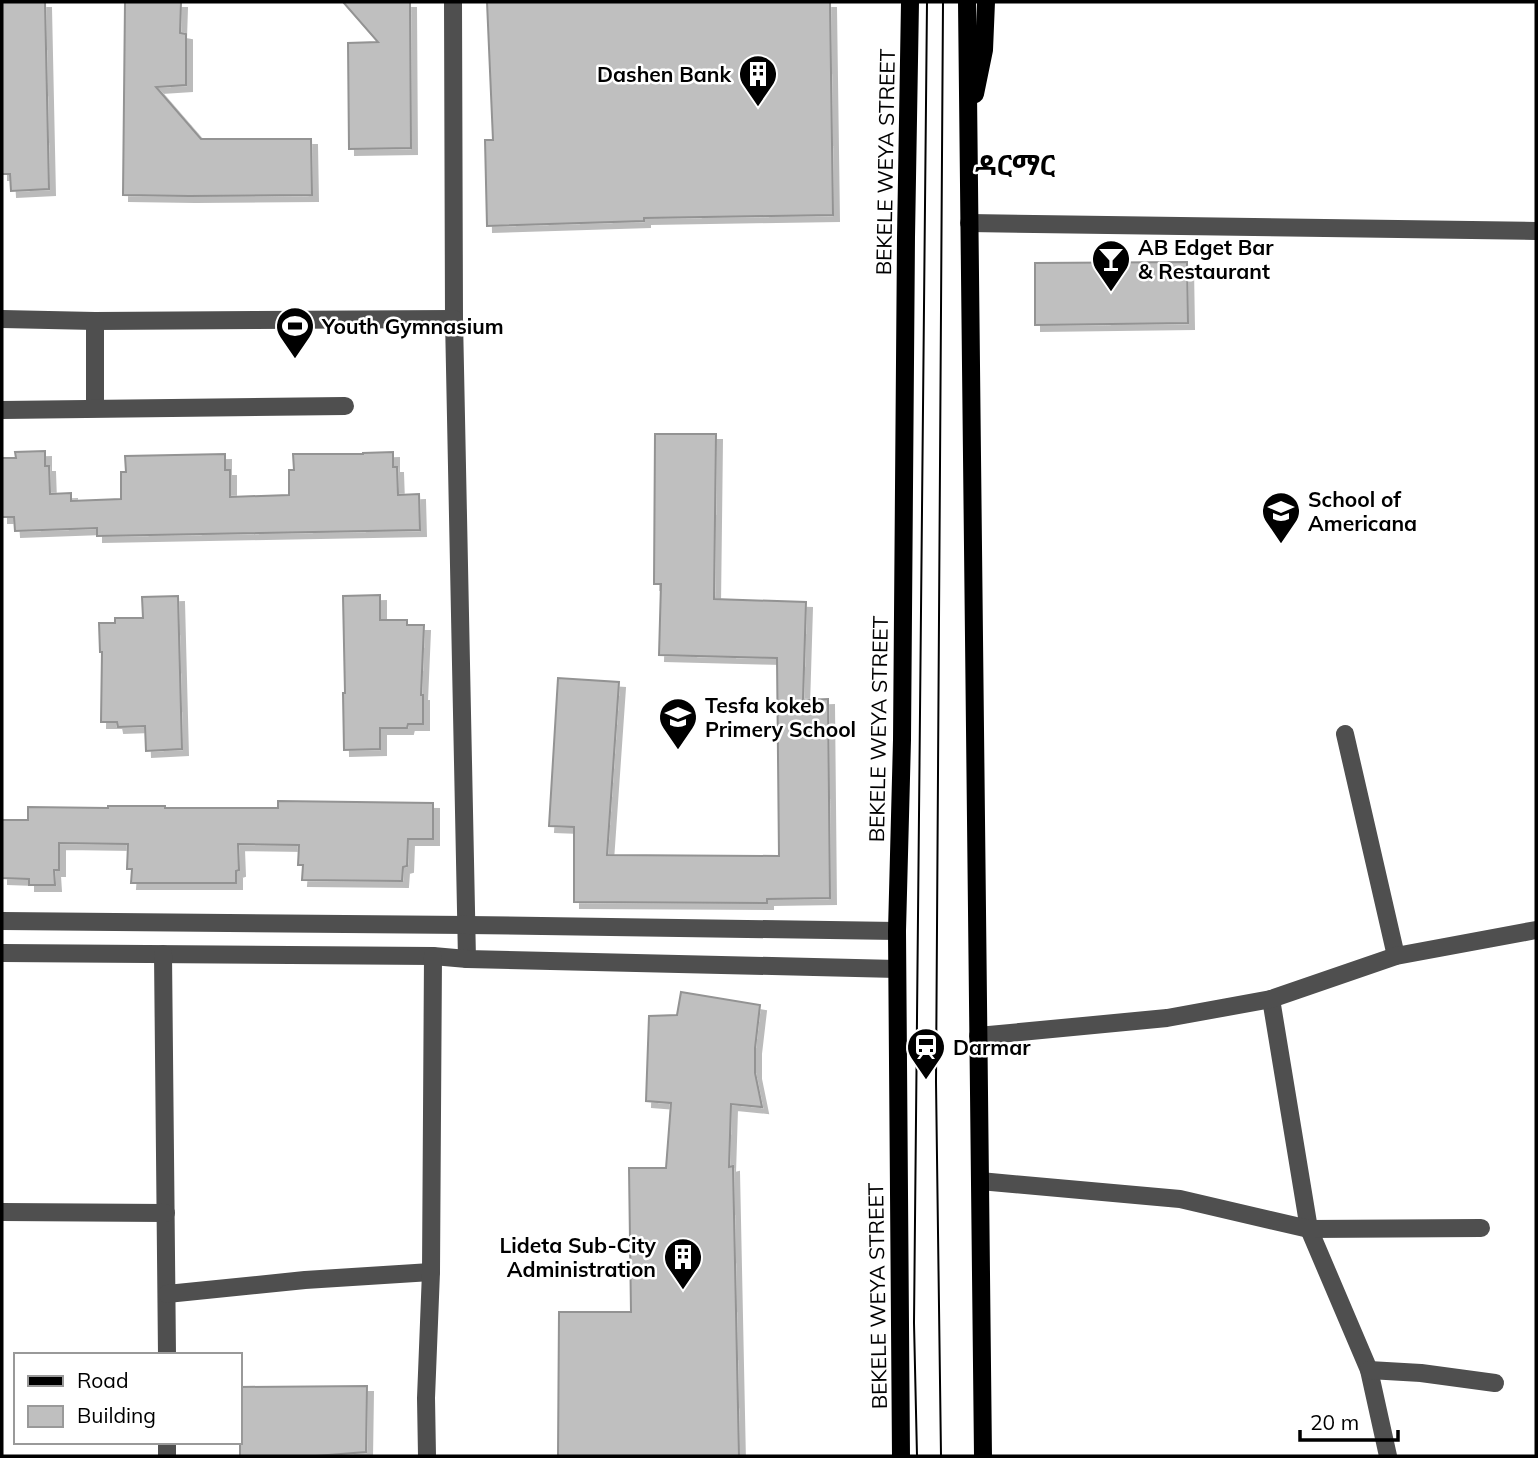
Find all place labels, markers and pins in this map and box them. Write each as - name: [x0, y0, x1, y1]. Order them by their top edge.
- building icon: Dashen Bank: [737, 53, 779, 108]
- place label: Dashen Bank: [597, 61, 731, 87]
- place label: AB Edget Bar & Restaurant: [1138, 234, 1274, 284]
- bar icon: AB Edget Bar & Restaurant: [1090, 238, 1132, 293]
- sports icon: Youth Gymnasium: [274, 305, 316, 360]
- place label: Youth Gymnasium: [321, 313, 504, 339]
- place label: School of Americana: [1308, 486, 1417, 536]
- school or university icon: School of Americana: [1260, 490, 1302, 545]
- place label: Tesfa kokeb Primery School: [705, 692, 856, 742]
- school or university icon: Tesfa kokeb Primery School: [657, 696, 699, 751]
- station icon: Darmar: [905, 1026, 947, 1081]
- place label: Darmar: [953, 1034, 1031, 1060]
- place label: Lideta Sub-City Administration: [500, 1232, 657, 1282]
- building icon: Lideta Sub-City Administration: [662, 1236, 704, 1291]

